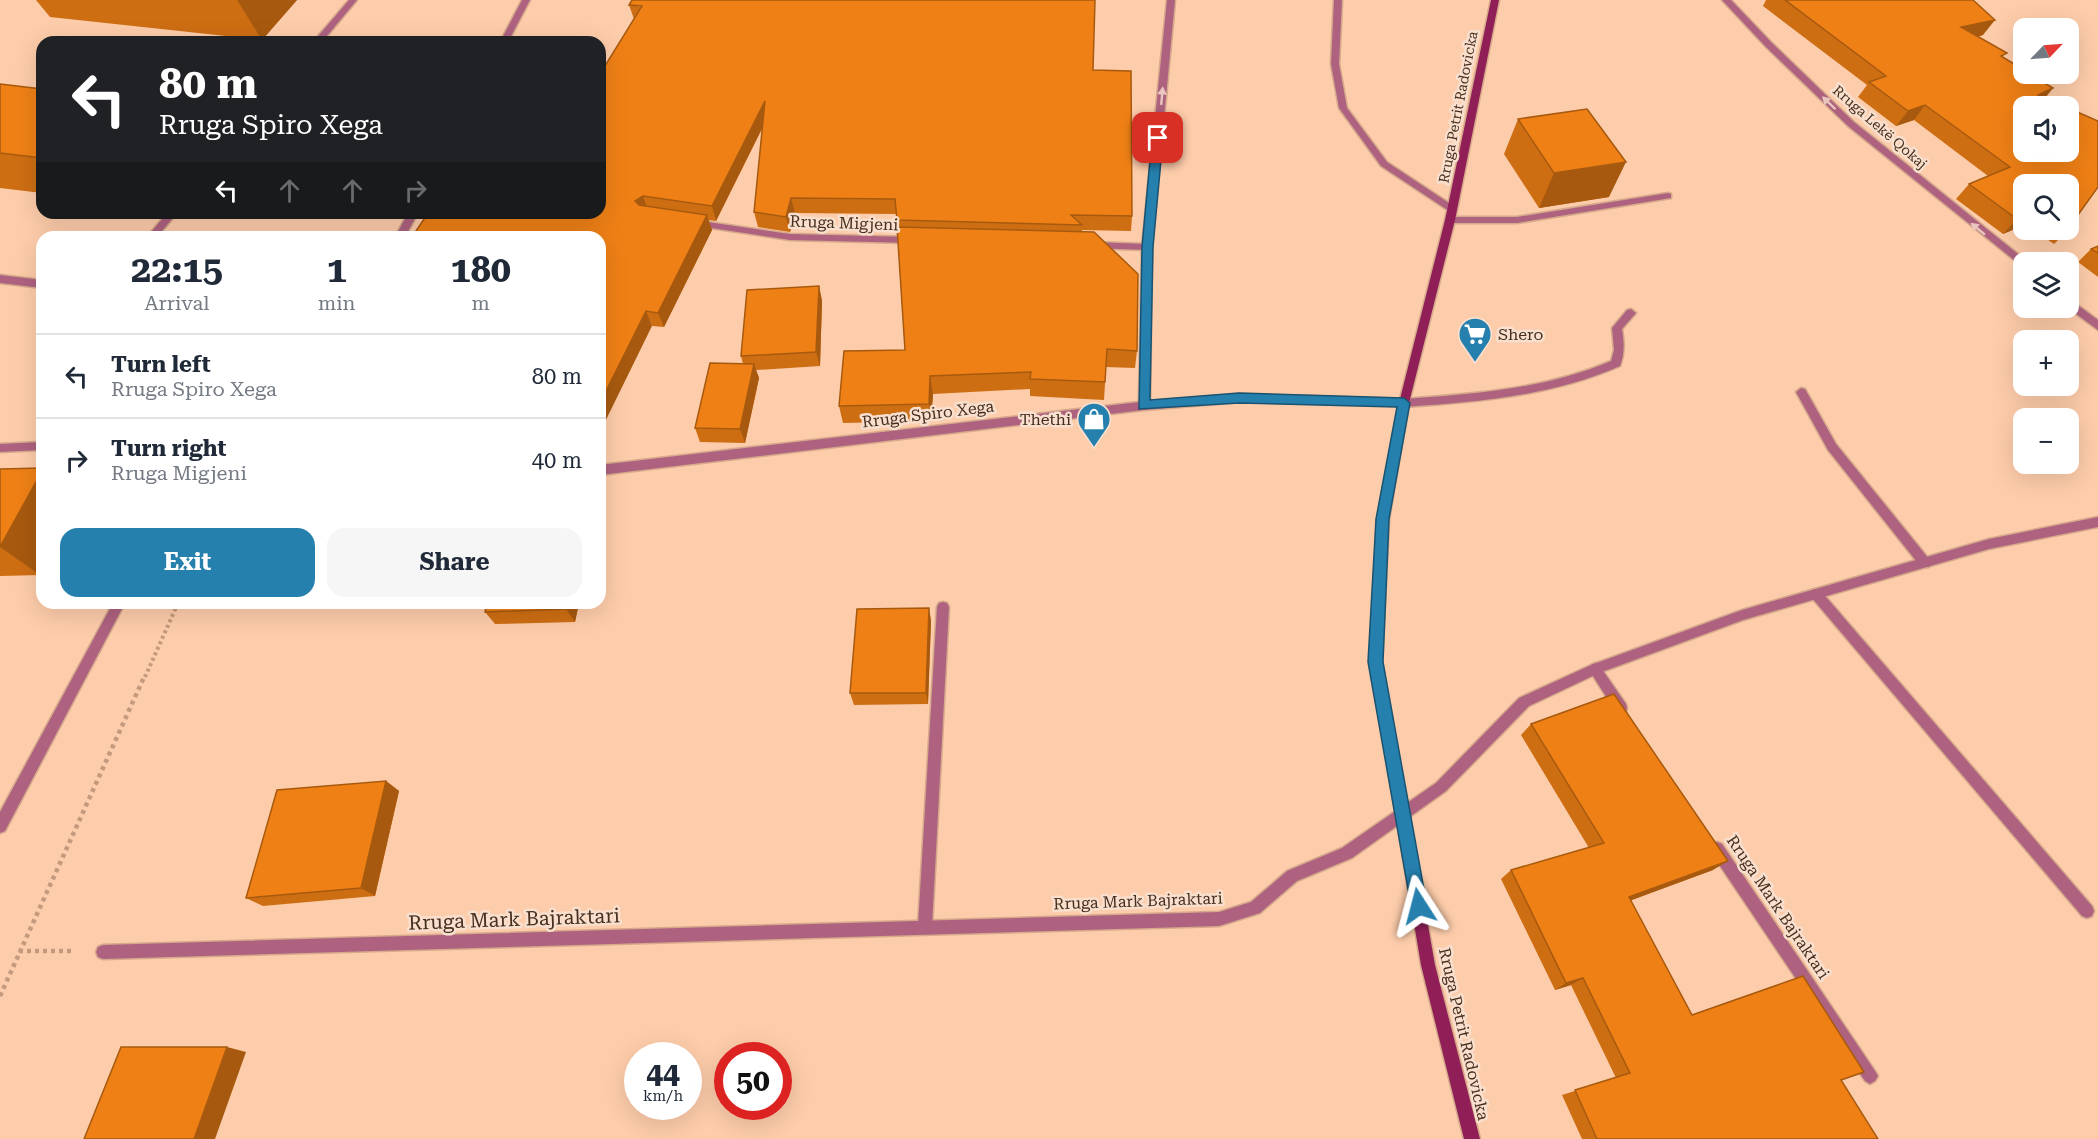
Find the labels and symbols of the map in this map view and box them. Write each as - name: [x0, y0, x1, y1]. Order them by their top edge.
- north arrow: [2013, 18, 2079, 84]
- street label: Rruga Petrit Radovicka: [1435, 29, 1481, 184]
- street label: Rruga Lekë Qokaj: [1830, 82, 1930, 172]
- one-way arrow: [1157, 86, 1167, 105]
- one-way arrow: [1822, 97, 1837, 110]
- pin: [1132, 112, 1183, 163]
- street label: Rruga Migjeni: [789, 212, 899, 234]
- one-way arrow: [1970, 222, 1986, 235]
- supermarket icon: Shero: [1457, 316, 1493, 363]
- place label: Shero: [1498, 325, 1544, 344]
- street label: Rruga Spiro Xega: [861, 396, 995, 432]
- shop icon: Thethi: [1076, 401, 1112, 448]
- place label: Thethi: [1020, 410, 1071, 429]
- street label: Rruga Mark Bajraktari: [1723, 832, 1833, 982]
- position arrow: [1387, 874, 1451, 938]
- street label: Rruga Mark Bajraktari: [1053, 889, 1223, 913]
- street label: Rruga Mark Bajraktari: [408, 903, 620, 935]
- street label: Rruga Petrit Radovicka: [1435, 946, 1493, 1122]
- speed limit sign: 50: [714, 1042, 792, 1120]

